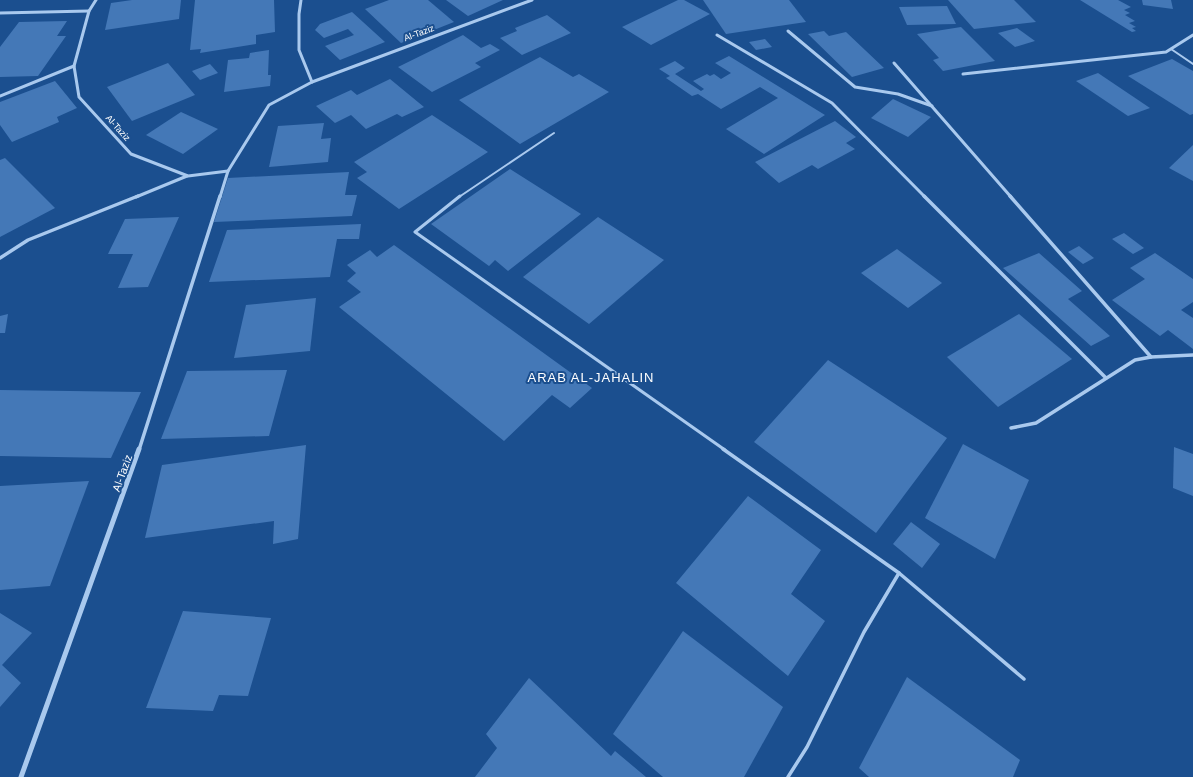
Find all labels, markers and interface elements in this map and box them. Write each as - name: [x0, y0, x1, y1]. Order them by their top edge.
- street label: Al-Taziz: [402, 23, 436, 43]
- street label: Al-Taziz: [104, 113, 133, 143]
- district label: ARAB AL-JAHALIN: [528, 370, 655, 385]
- street label: Al-Taziz: [110, 453, 134, 493]

